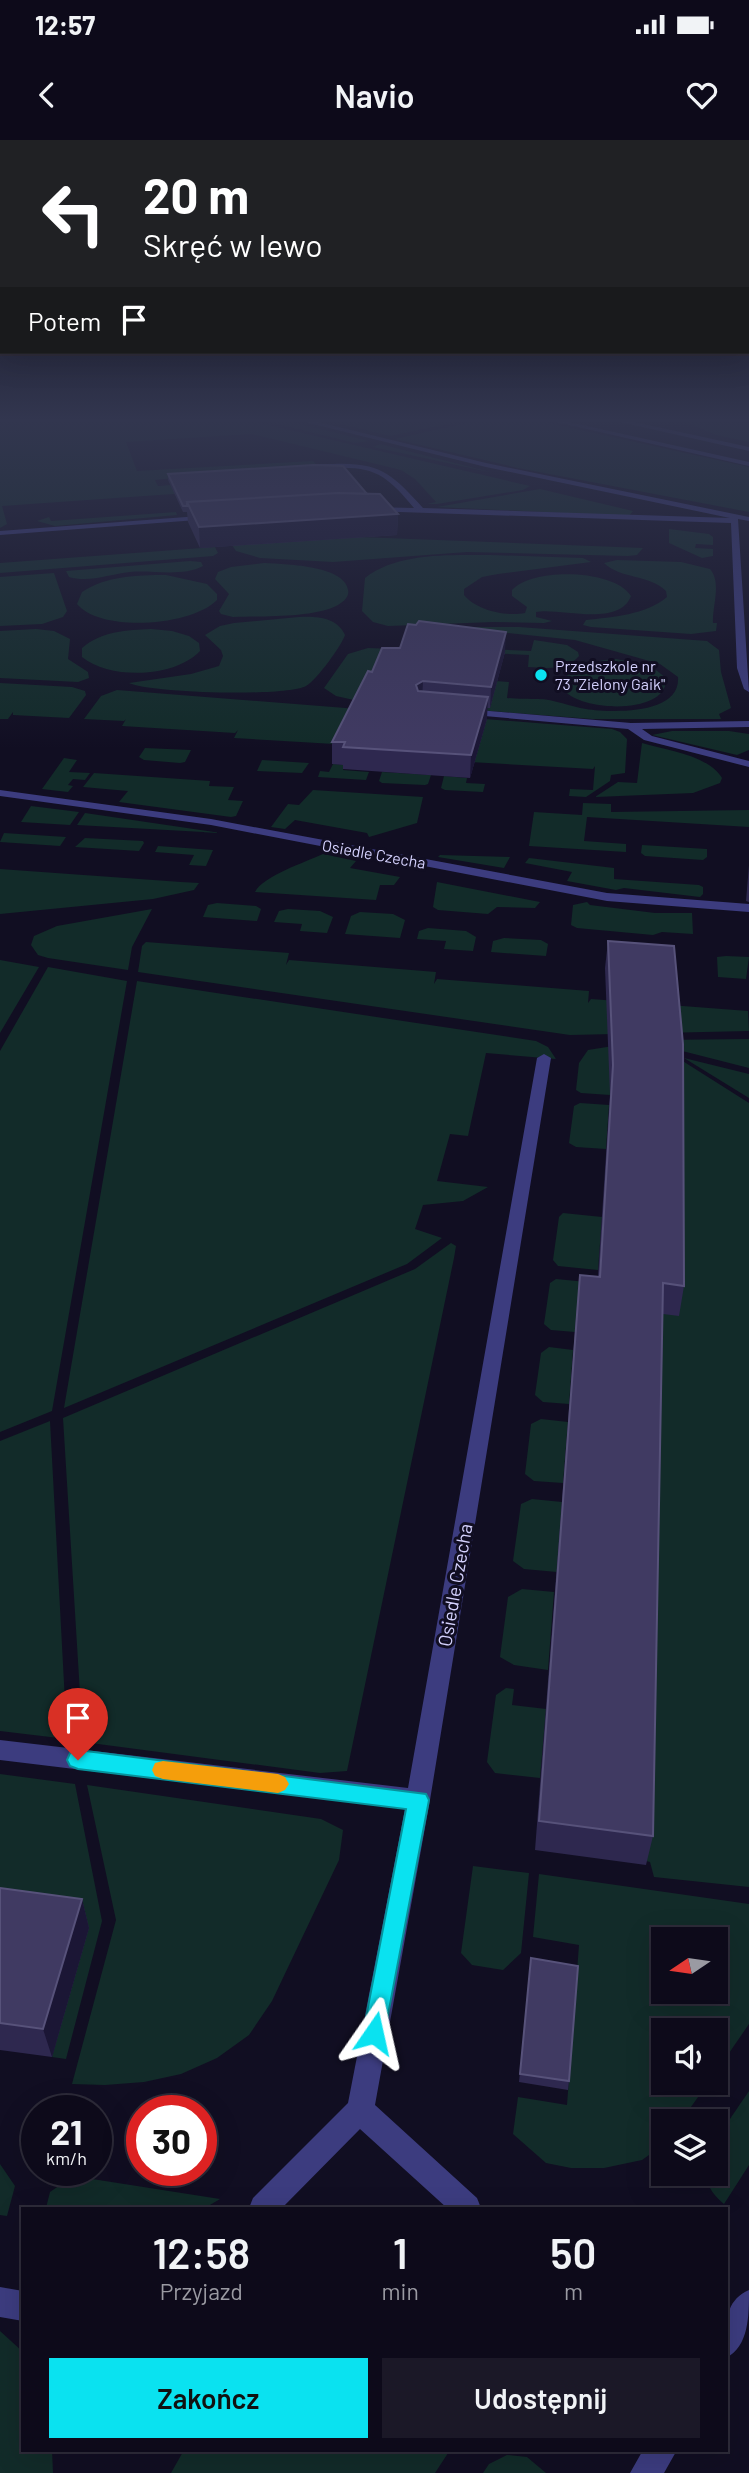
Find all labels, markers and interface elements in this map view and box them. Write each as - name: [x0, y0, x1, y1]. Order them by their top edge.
- text: 12:57: [35, 9, 95, 40]
- icon: back: [28, 76, 66, 114]
- text: Navio: [335, 76, 414, 114]
- icon: heart: [683, 76, 721, 114]
- text: 20 m: [143, 165, 249, 224]
- icon: left: [28, 168, 119, 259]
- text: Skręć w lewo: [143, 225, 323, 263]
- icon: arrive: [115, 301, 153, 339]
- text: Potem: [28, 305, 101, 336]
- place label: Przedszkole nr 73 "Zielony Gaik": [555, 656, 665, 693]
- marker: Przedszkole nr 73 "Zielony Gaik": [533, 667, 549, 683]
- street label: Osiedle Czecha: [321, 835, 427, 872]
- street label: Osiedle Czecha: [432, 1522, 477, 1648]
- pin: [48, 1688, 108, 1760]
- icon: arrive: [59, 1699, 97, 1737]
- north arrow: [651, 1927, 728, 2004]
- map controls: [651, 1927, 728, 2186]
- position arrow: [337, 1996, 411, 2070]
- button: sound: [651, 2018, 728, 2095]
- speed limit sign: 30: [126, 2095, 217, 2186]
- button: layers: [651, 2109, 728, 2186]
- text: 21: [51, 2110, 82, 2152]
- text: km/h: [46, 2147, 87, 2169]
- text: 12:58: [153, 2227, 250, 2277]
- text: 1: [393, 2227, 408, 2277]
- text: 50: [550, 2227, 596, 2277]
- text: Przyjazd: [160, 2277, 243, 2305]
- text: min: [382, 2277, 419, 2305]
- text: m: [564, 2277, 583, 2305]
- button: Zakończ: [49, 2358, 368, 2438]
- button: Udostępnij: [382, 2358, 700, 2438]

